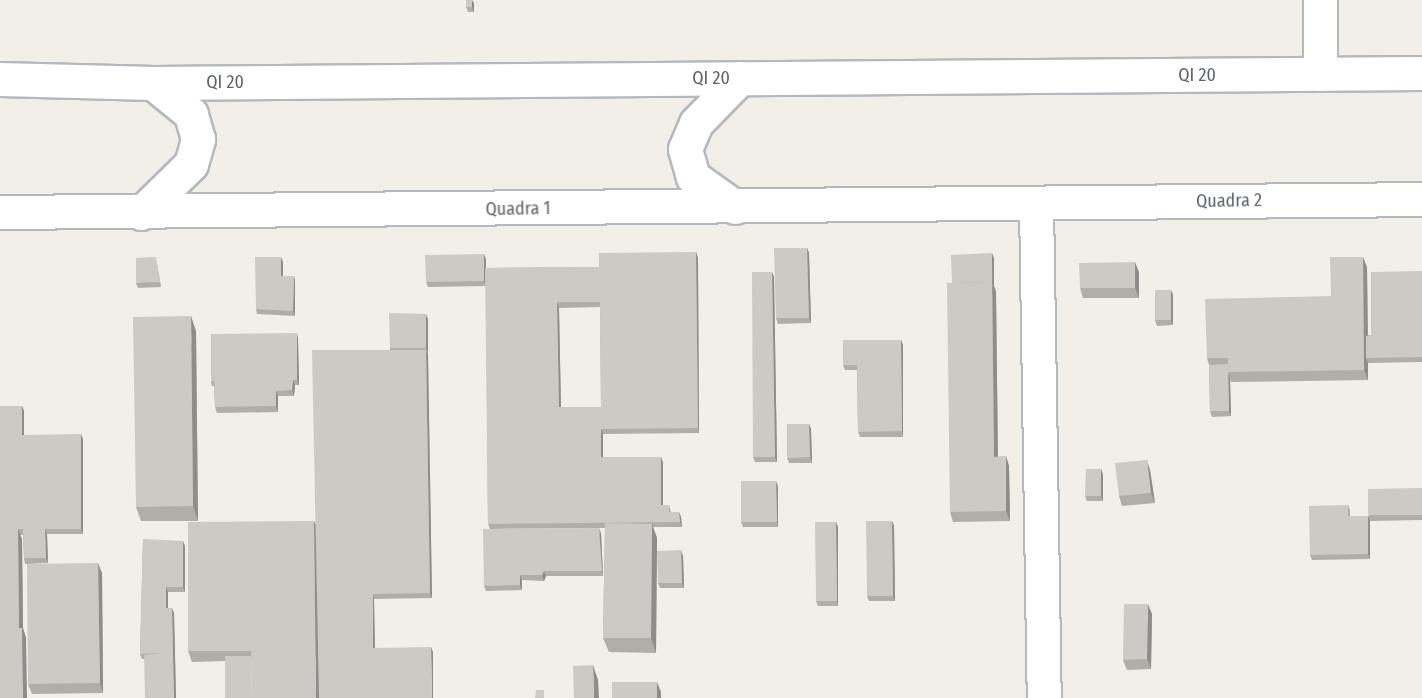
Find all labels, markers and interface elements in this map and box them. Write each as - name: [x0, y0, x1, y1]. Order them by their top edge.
- street label: QI 20: [1178, 64, 1216, 86]
- street label: QI 20: [692, 67, 730, 89]
- street label: QI 20: [206, 71, 244, 93]
- street label: Quadra 2: [1196, 190, 1262, 212]
- street label: Quadra 1: [485, 198, 551, 220]

